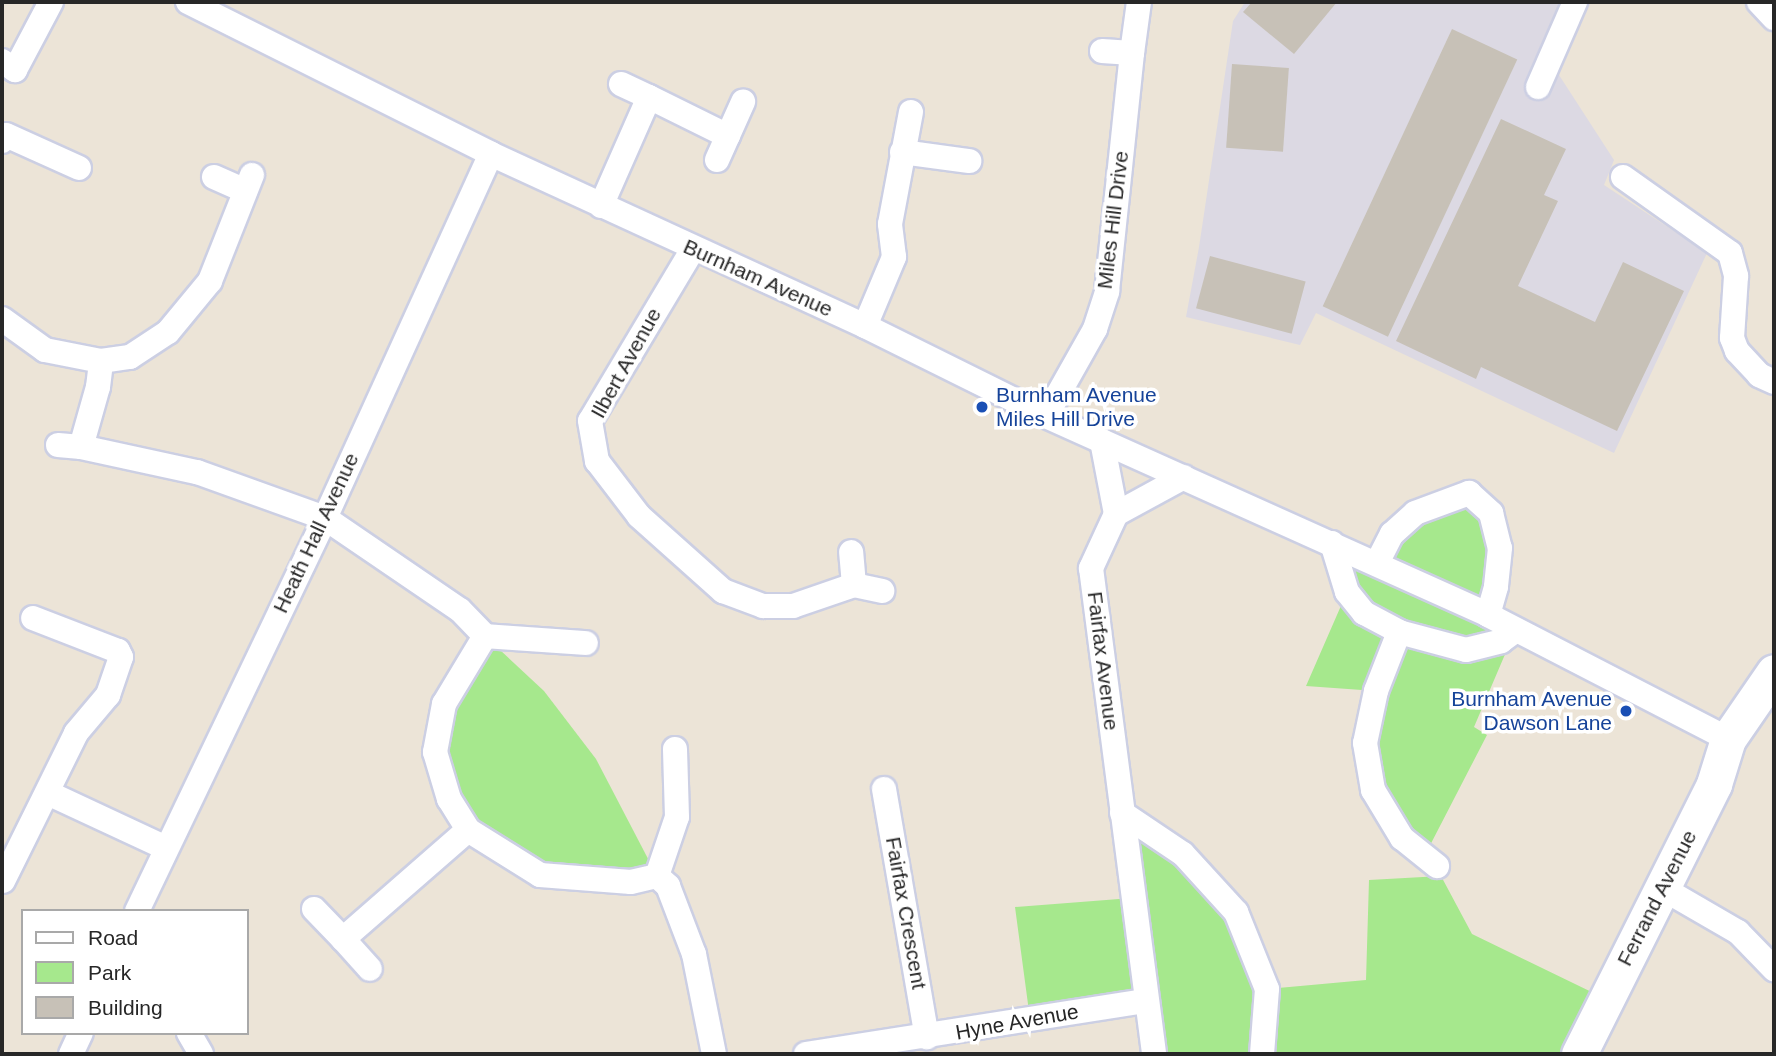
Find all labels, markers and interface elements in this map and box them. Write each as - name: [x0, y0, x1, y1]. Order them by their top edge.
- street label: Miles Hill Drive: [1092, 150, 1134, 290]
- street label: Burnham Avenue: [679, 234, 837, 322]
- street label: Ilbert Avenue: [585, 303, 667, 423]
- place label: Burnham Avenue Miles Hill Drive: [996, 382, 1158, 432]
- marker: Burnham Avenue Miles Hill Drive: [974, 399, 990, 415]
- street label: Heath Hall Avenue: [268, 448, 364, 618]
- street label: Fairfax Avenue: [1082, 590, 1124, 732]
- place label: Burnham Avenue Dawson Lane: [1450, 686, 1612, 736]
- marker: Burnham Avenue Dawson Lane: [1618, 703, 1634, 719]
- street label: Ferrand Avenue: [1612, 825, 1702, 971]
- street label: Fairfax Crescent: [880, 835, 932, 991]
- legend: [21, 909, 248, 1035]
- text: Road: [88, 926, 138, 949]
- text: Park: [88, 961, 131, 984]
- text: Building: [88, 996, 163, 1019]
- street label: Hyne Avenue: [953, 999, 1081, 1045]

